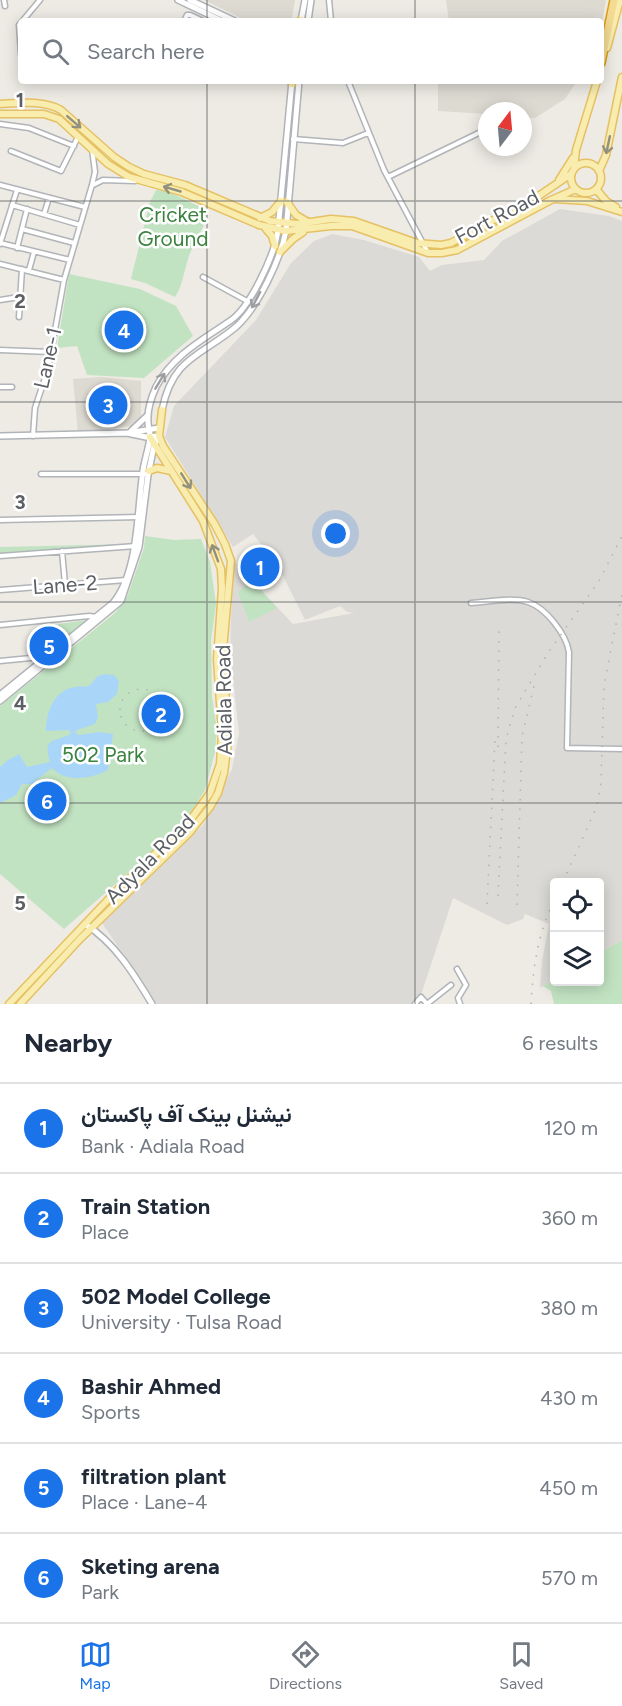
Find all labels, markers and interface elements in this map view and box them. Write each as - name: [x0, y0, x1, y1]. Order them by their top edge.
- search box: [18, 18, 604, 84]
- icon: search: [39, 35, 72, 68]
- text: Search here: [87, 38, 205, 65]
- text: 1: [16, 88, 24, 112]
- north arrow: [478, 102, 532, 156]
- one-way arrow: [66, 115, 81, 129]
- one-way arrow: [602, 135, 613, 154]
- one-way arrow: [163, 183, 182, 194]
- street label: Fort Road: [450, 184, 543, 249]
- park label: Cricket Ground: [138, 202, 208, 251]
- text: 2: [14, 289, 26, 313]
- one-way arrow: [250, 291, 261, 309]
- pin: 4: [104, 308, 144, 352]
- street label: Lane-1: [28, 325, 67, 391]
- one-way arrow: [155, 373, 167, 390]
- pin: 3: [88, 382, 128, 428]
- one-way arrow: [181, 472, 193, 489]
- text: 3: [14, 490, 26, 514]
- your location: [321, 519, 350, 548]
- one-way arrow: [209, 544, 220, 563]
- pin: 1: [240, 544, 280, 590]
- street label: Lane-2: [32, 570, 98, 599]
- pin: 5: [29, 624, 68, 668]
- street label: Adiala Road: [210, 644, 237, 756]
- text: 4: [14, 691, 27, 715]
- pin: 2: [142, 692, 180, 736]
- park label: 502 Park: [62, 742, 145, 767]
- pin: 6: [28, 778, 66, 824]
- street label: Adyala Road: [100, 809, 200, 909]
- map controls: [550, 878, 604, 986]
- button: locate: [550, 878, 604, 932]
- text: 5: [14, 891, 26, 915]
- button: layers: [550, 932, 604, 986]
- text: Nearby: [24, 1027, 112, 1059]
- text: 6 results: [522, 1031, 598, 1055]
- text: نیشنل بینک آف پاکستان: [81, 1101, 292, 1128]
- text: 1: [39, 1116, 48, 1140]
- text: 120 m: [544, 1116, 598, 1140]
- text: Bank · Adiala Road: [81, 1134, 245, 1158]
- text: Train Station: [81, 1193, 210, 1220]
- text: 2: [38, 1206, 49, 1230]
- text: 360 m: [541, 1206, 598, 1230]
- text: Place: [81, 1220, 129, 1244]
- text: 502 Model College: [81, 1283, 271, 1310]
- text: 3: [38, 1296, 49, 1320]
- text: 380 m: [540, 1296, 598, 1320]
- text: University · Tulsa Road: [81, 1310, 282, 1334]
- text: Bashir Ahmed: [81, 1373, 221, 1400]
- text: 4: [37, 1386, 50, 1410]
- text: 430 m: [540, 1386, 598, 1410]
- text: Sports: [81, 1400, 140, 1424]
- text: filtration plant: [81, 1463, 227, 1490]
- text: 5: [38, 1476, 49, 1500]
- text: 450 m: [539, 1476, 598, 1500]
- text: Place · Lane-4: [81, 1490, 207, 1514]
- text: Sketing arena: [81, 1553, 220, 1580]
- text: 6: [38, 1566, 49, 1590]
- text: 570 m: [541, 1566, 598, 1590]
- text: Park: [81, 1580, 119, 1604]
- tab: Map: [79, 1638, 112, 1693]
- tab: Directions: [269, 1638, 342, 1693]
- tab: Saved: [499, 1638, 543, 1693]

